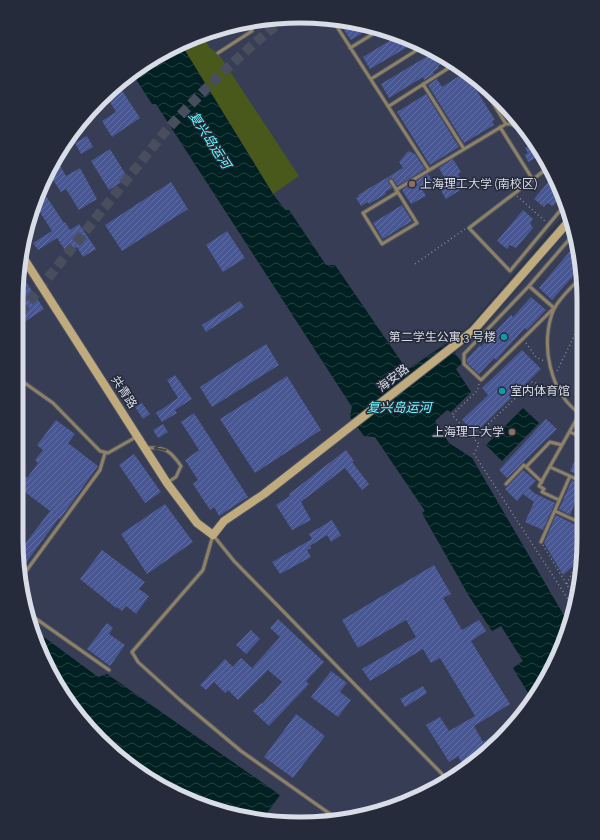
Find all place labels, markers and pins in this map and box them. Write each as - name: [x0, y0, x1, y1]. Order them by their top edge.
- place label: 上海理工大学 (南校区): [420, 177, 537, 191]
- marker: 上海理工大学 (南校区): [407, 179, 417, 189]
- place label: 第二学生公寓 3 号楼: [389, 330, 496, 344]
- marker: 第二学生公寓 3 号楼: [499, 332, 509, 342]
- place label: 室内体育馆: [510, 384, 570, 398]
- marker: 室内体育馆: [497, 386, 507, 396]
- place label: 上海理工大学: [432, 425, 504, 439]
- marker: 上海理工大学: [507, 427, 517, 437]

